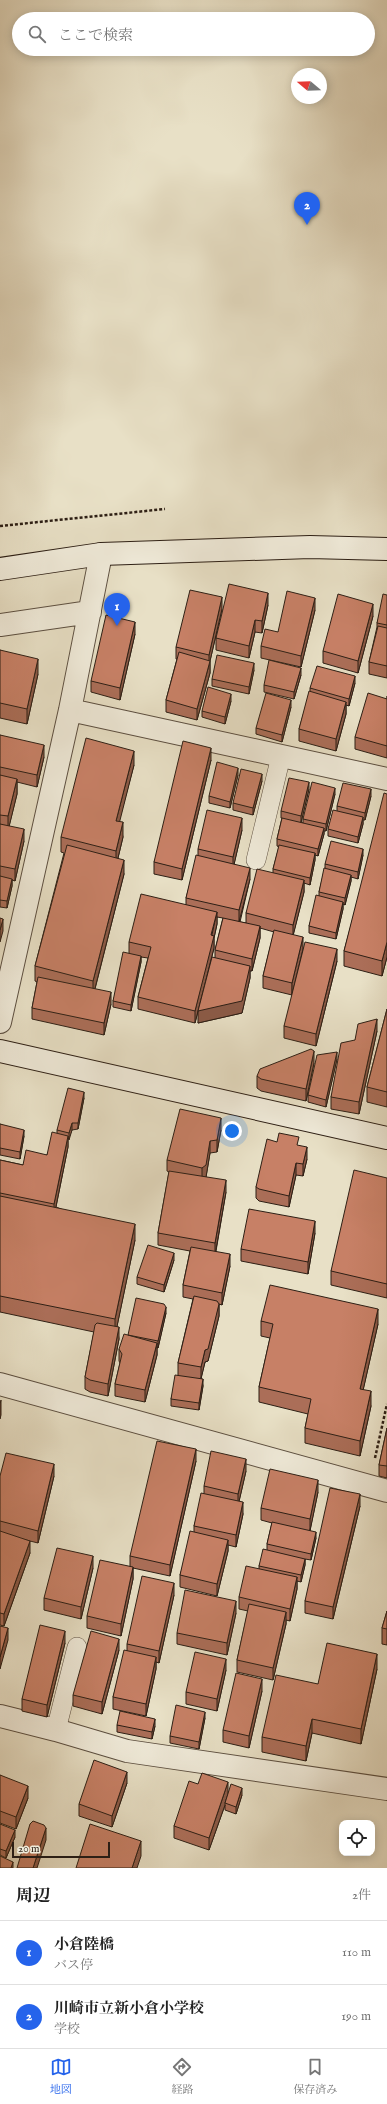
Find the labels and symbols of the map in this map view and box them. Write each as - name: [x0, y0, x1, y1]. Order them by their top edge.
- north arrow: [291, 68, 327, 104]
- pin: 2: [294, 192, 320, 225]
- pin: 1: [104, 593, 130, 626]
- your location: [222, 1121, 242, 1141]
- scale bar: [12, 1840, 110, 1859]

